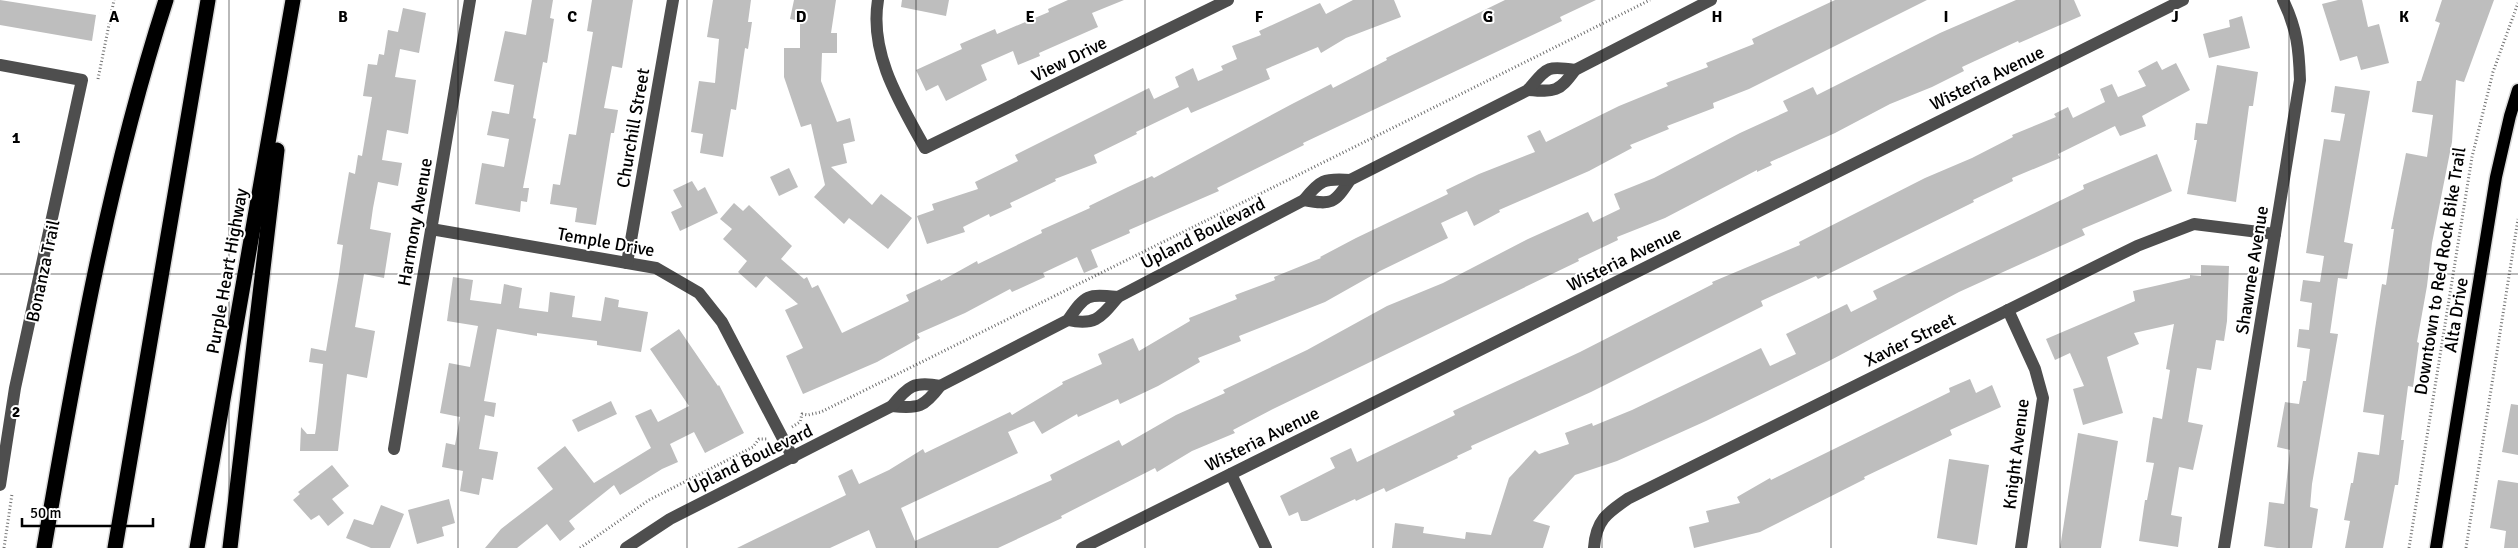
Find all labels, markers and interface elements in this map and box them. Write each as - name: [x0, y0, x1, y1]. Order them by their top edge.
- text: A: [109, 7, 120, 27]
- text: B: [338, 7, 348, 27]
- text: C: [567, 7, 577, 27]
- text: D: [796, 7, 807, 27]
- text: E: [1025, 7, 1035, 27]
- text: F: [1255, 7, 1264, 27]
- text: G: [1483, 7, 1493, 27]
- text: H: [1712, 7, 1722, 27]
- text: I: [1943, 7, 1949, 27]
- text: J: [2171, 7, 2179, 27]
- text: K: [2399, 7, 2409, 27]
- street label: View Drive: [1028, 31, 1110, 87]
- street label: Wisteria Avenue: [1926, 41, 2048, 115]
- street label: Churchill Street: [612, 66, 654, 190]
- text: 1: [12, 128, 21, 148]
- street label: Downtown to Red Rock Bike Trail: [2410, 145, 2470, 397]
- street label: Harmony Avenue: [393, 156, 437, 288]
- street label: Purple Heart Highway: [202, 186, 253, 356]
- street label: Upland Boulevard: [1137, 192, 1269, 274]
- street label: Shawnee Avenue: [2231, 204, 2273, 336]
- street label: Bonanza Trail: [21, 218, 65, 324]
- street label: Wisteria Avenue: [1563, 222, 1685, 296]
- street label: Temple Drive: [556, 223, 656, 261]
- street label: Alta Drive: [2439, 276, 2473, 354]
- street label: Xavier Street: [1861, 309, 1959, 371]
- street label: Knight Avenue: [1998, 397, 2034, 511]
- text: 2: [12, 402, 20, 422]
- street label: Wisteria Avenue: [1201, 402, 1323, 476]
- street label: Upland Boulevard: [684, 419, 816, 499]
- scale bar: [22, 496, 154, 528]
- text: 50 m: [30, 504, 61, 522]

